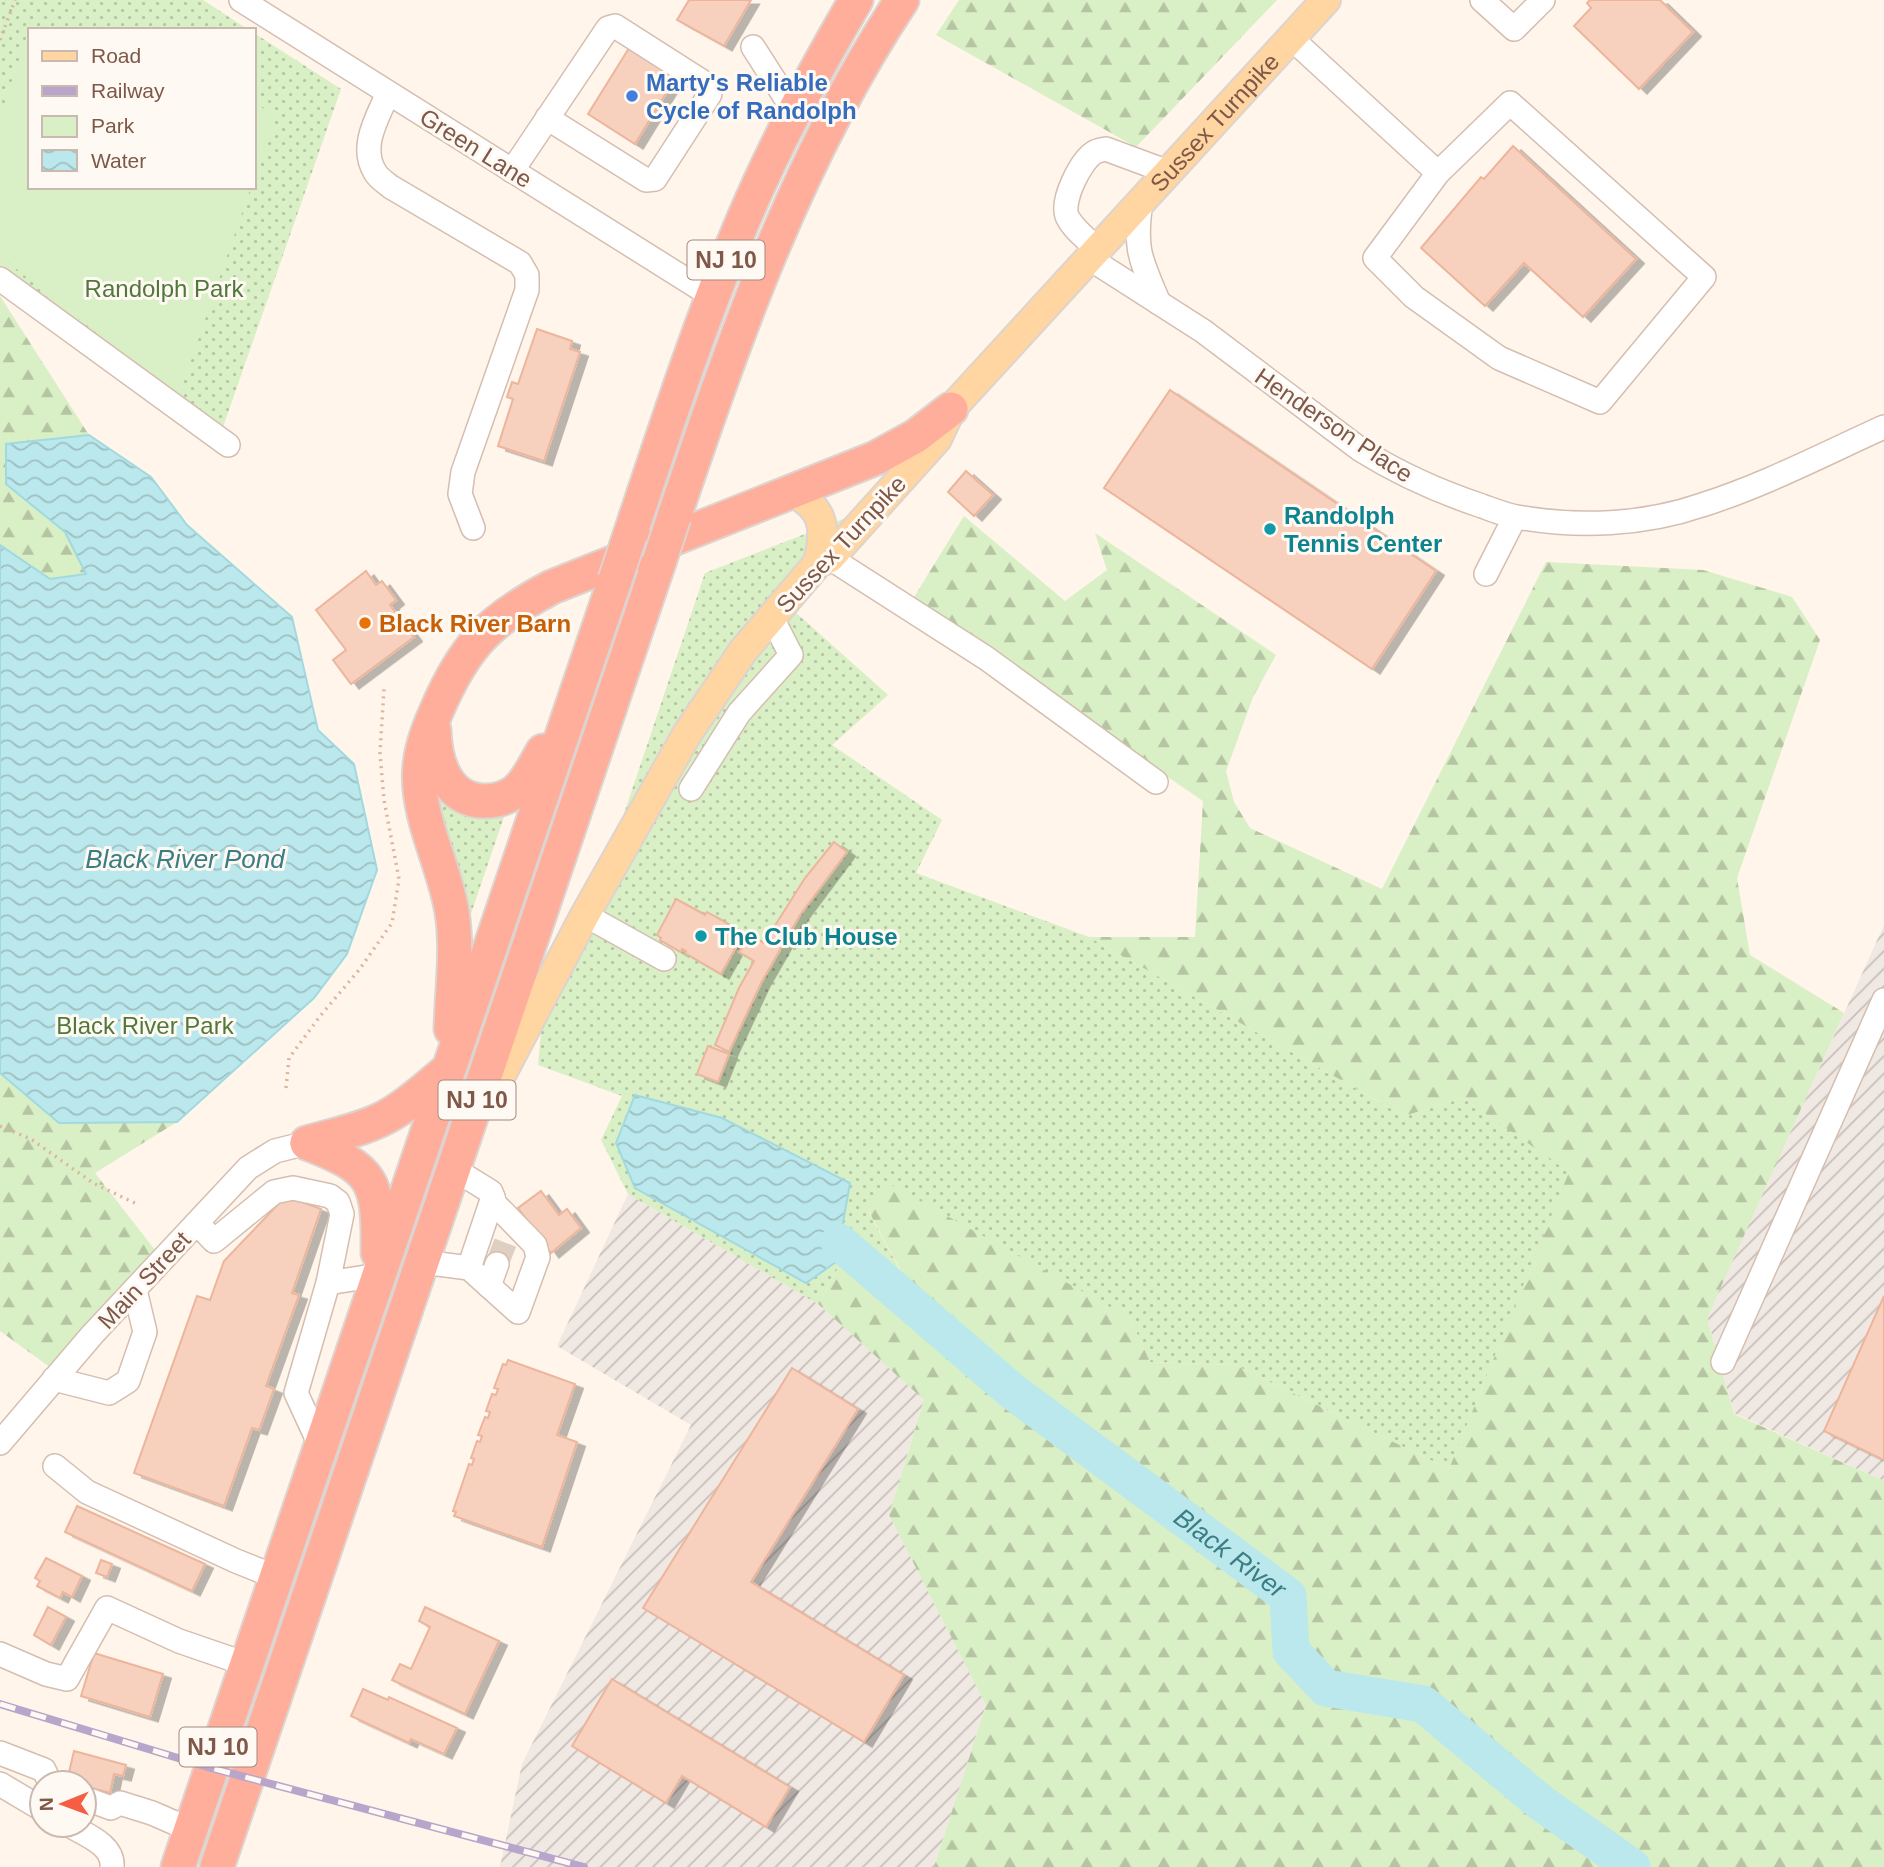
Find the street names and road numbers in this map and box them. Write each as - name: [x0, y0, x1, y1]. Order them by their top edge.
- street label: Sussex Turnpike: [1144, 47, 1284, 196]
- street label: Green Lane: [415, 103, 537, 193]
- road number: NJ 10: [688, 241, 764, 280]
- street label: Henderson Place: [1250, 362, 1418, 488]
- street label: Sussex Turnpike: [771, 470, 911, 618]
- road number: NJ 10: [438, 1080, 516, 1120]
- street label: Main Street: [92, 1226, 196, 1334]
- road number: NJ 10: [180, 1728, 256, 1766]

